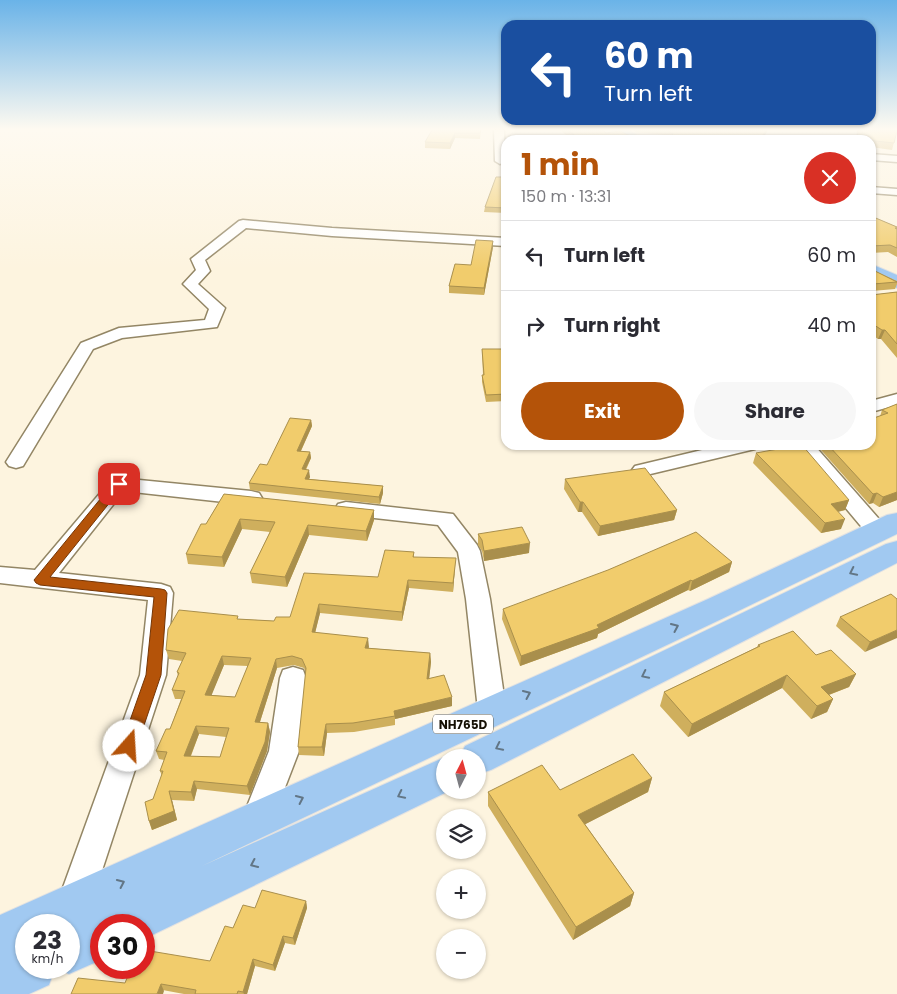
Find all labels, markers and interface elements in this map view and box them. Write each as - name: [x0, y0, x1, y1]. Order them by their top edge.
- text: 60 m: [604, 31, 694, 80]
- icon: left: [521, 40, 586, 105]
- text: Turn left: [604, 78, 692, 109]
- text: 1 min: [521, 143, 599, 186]
- button: close: [804, 152, 856, 204]
- text: 150 m · 13:31: [521, 185, 611, 208]
- icon: left: [521, 242, 549, 270]
- text: Turn left: [564, 242, 645, 269]
- text: 60 m: [807, 242, 856, 269]
- icon: right: [521, 312, 549, 340]
- text: Turn right: [564, 312, 660, 339]
- text: 40 m: [807, 312, 856, 339]
- button: Exit: [521, 382, 684, 440]
- button: Share: [694, 382, 856, 440]
- pin: [98, 463, 140, 505]
- icon: arrive: [105, 470, 133, 498]
- one-way arrow: [849, 566, 858, 577]
- one-way arrow: [670, 623, 679, 634]
- one-way arrow: [641, 669, 650, 679]
- one-way arrow: [522, 690, 531, 701]
- road number: NH765D: [433, 714, 493, 734]
- position arrow: [102, 719, 154, 771]
- one-way arrow: [495, 741, 504, 751]
- north arrow: [436, 749, 486, 799]
- map controls: [436, 749, 486, 979]
- one-way arrow: [397, 789, 406, 799]
- one-way arrow: [295, 795, 304, 806]
- button: layers: [436, 809, 486, 859]
- one-way arrow: [250, 858, 259, 869]
- button: +: [436, 869, 486, 919]
- one-way arrow: [116, 878, 125, 889]
- speed limit sign: 30: [90, 914, 155, 979]
- text: 23: [33, 923, 62, 958]
- button: −: [436, 929, 486, 979]
- text: km/h: [32, 950, 63, 967]

